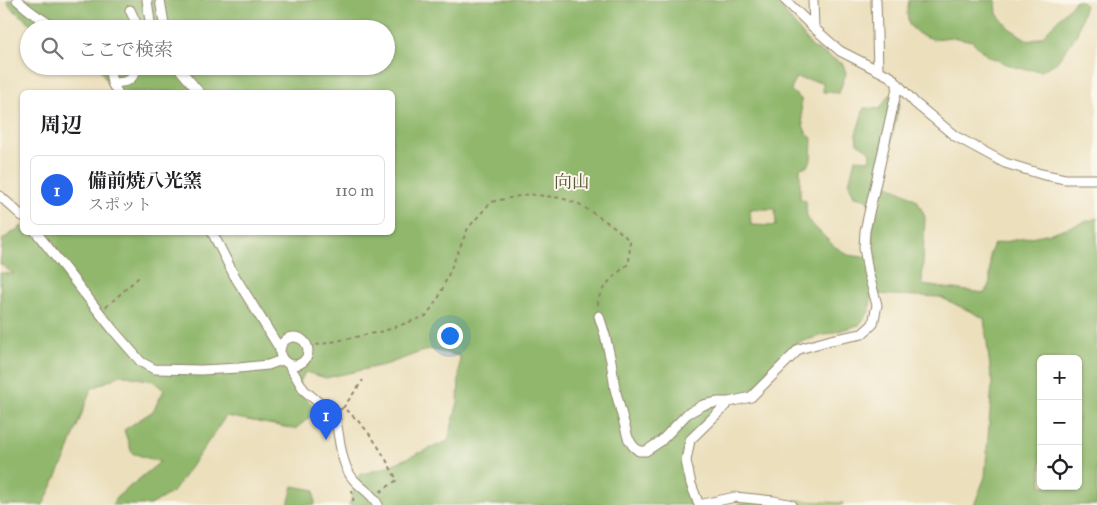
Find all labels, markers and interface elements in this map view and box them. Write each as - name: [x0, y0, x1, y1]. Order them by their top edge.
- search box: [20, 20, 395, 75]
- icon: search: [38, 34, 66, 62]
- text: ここで検索: [78, 38, 173, 61]
- text: 周辺: [40, 112, 82, 138]
- text: 備前焼八光窯: [88, 169, 202, 192]
- park label: 向山: [554, 171, 590, 193]
- text: 1: [54, 181, 60, 200]
- text: 110 m: [335, 181, 374, 200]
- text: スポット: [88, 195, 152, 214]
- your location: [437, 323, 463, 349]
- map controls: [1037, 355, 1082, 490]
- button: +: [1037, 355, 1082, 400]
- pin: 1: [310, 399, 342, 440]
- button: −: [1037, 400, 1082, 445]
- button: locate: [1037, 445, 1082, 490]

